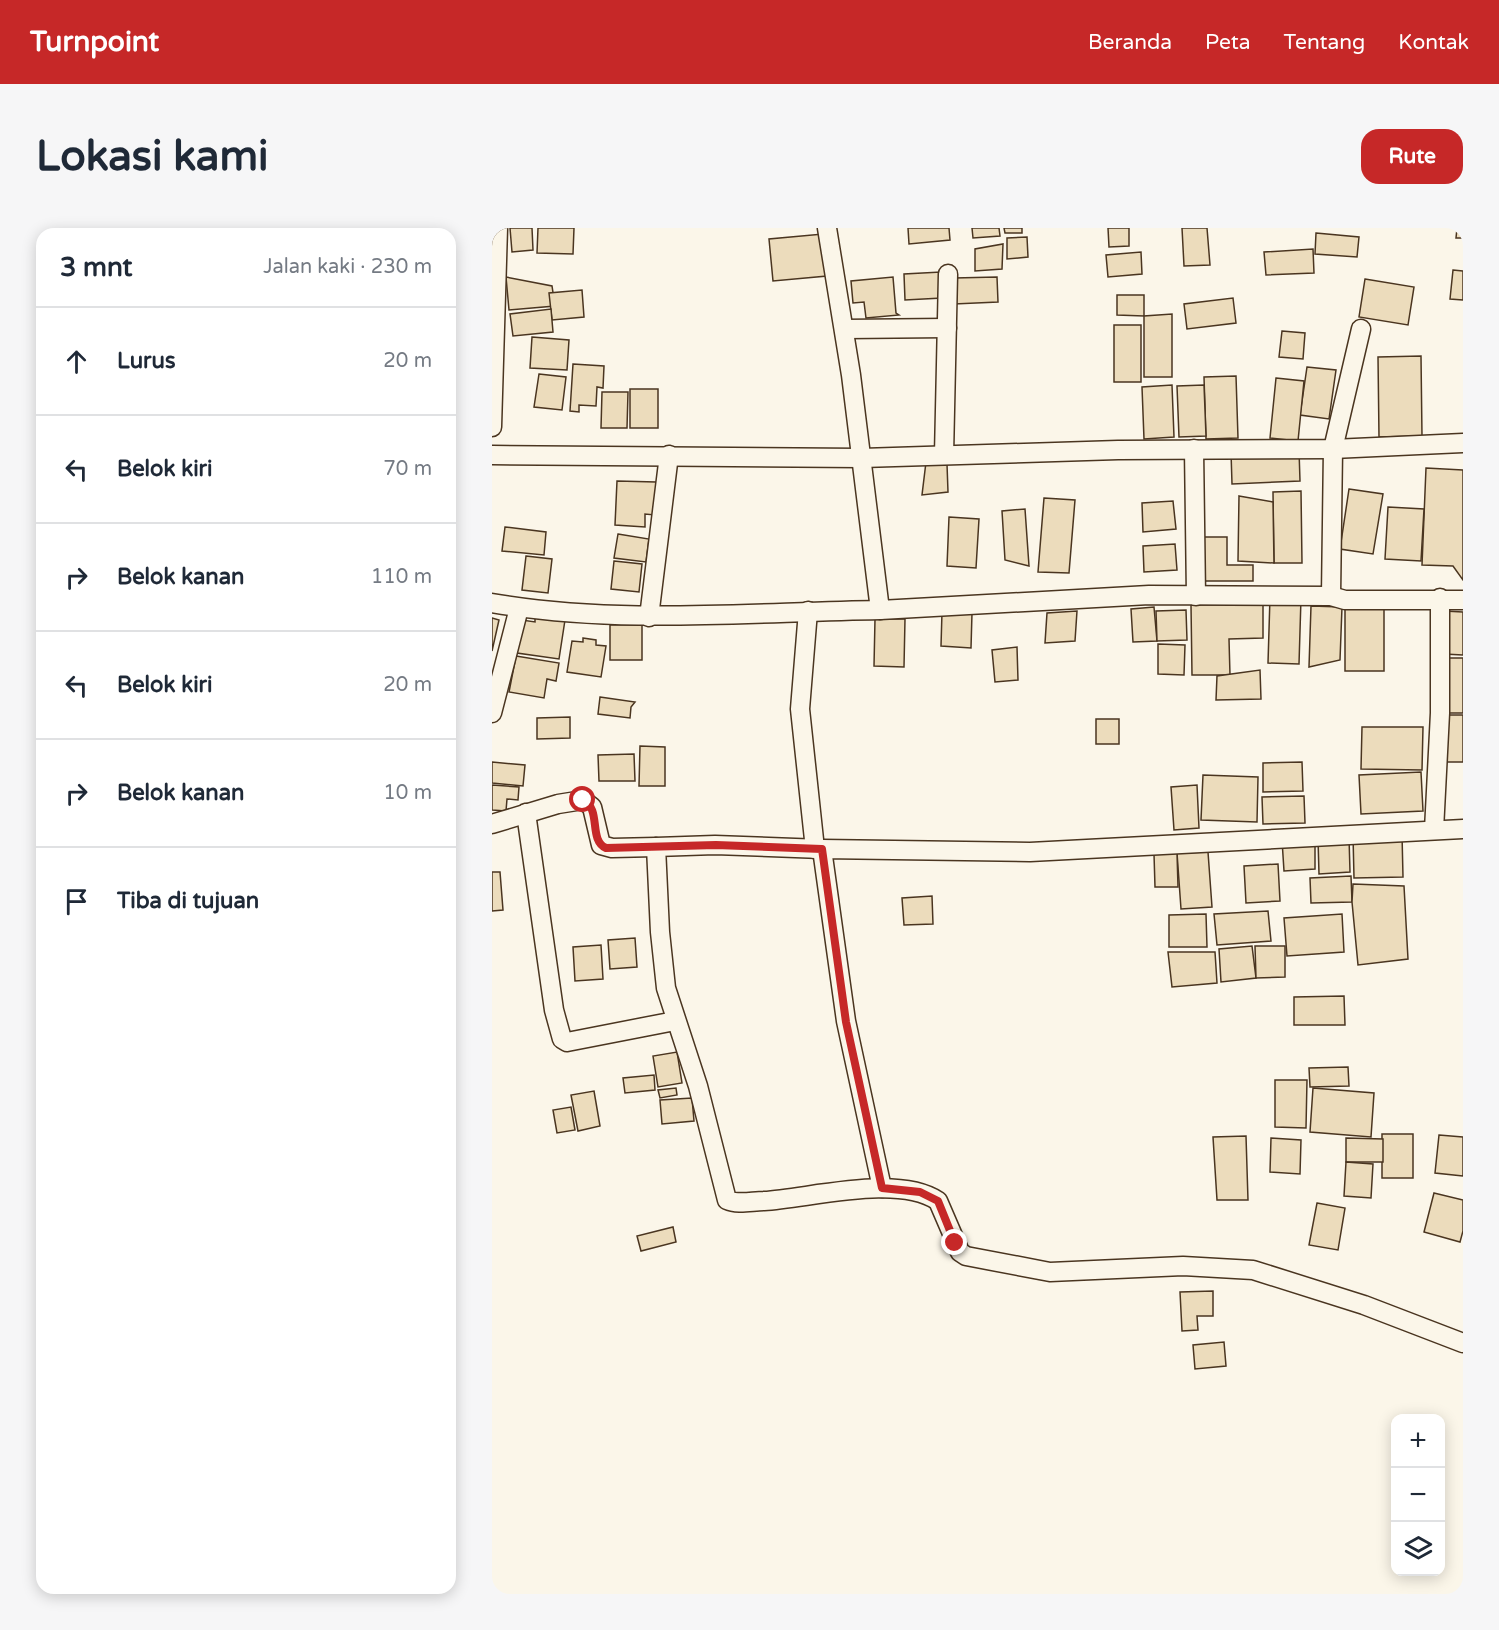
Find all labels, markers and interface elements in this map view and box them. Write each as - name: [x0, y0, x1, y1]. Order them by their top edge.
- text: Turnpoint: [30, 25, 159, 59]
- text: Beranda: [1088, 30, 1172, 55]
- text: Peta: [1205, 30, 1251, 55]
- text: Tentang: [1284, 30, 1365, 55]
- text: Kontak: [1398, 30, 1469, 55]
- button: Rute: [1361, 129, 1463, 184]
- text: Lokasi kami: [36, 131, 268, 182]
- text: 3 mnt: [60, 252, 132, 283]
- text: Jalan kaki · 230 m: [263, 255, 432, 279]
- icon: ahead: [60, 345, 93, 378]
- text: Lurus: [117, 348, 175, 374]
- text: 20 m: [383, 349, 432, 373]
- icon: left: [60, 453, 93, 486]
- text: Belok kiri: [117, 456, 213, 482]
- text: 70 m: [383, 457, 432, 481]
- icon: right: [60, 561, 93, 594]
- text: Belok kanan: [117, 564, 244, 590]
- text: 110 m: [371, 565, 432, 589]
- icon: left: [60, 669, 93, 702]
- text: Belok kiri: [117, 672, 213, 698]
- text: 20 m: [383, 673, 432, 697]
- icon: right: [60, 777, 93, 810]
- text: Belok kanan: [117, 780, 244, 806]
- text: 10 m: [383, 781, 432, 805]
- route start: [569, 786, 595, 812]
- icon: arrive: [60, 885, 93, 918]
- text: Tiba di tujuan: [117, 888, 259, 914]
- route end: [941, 1229, 967, 1255]
- map controls: [1391, 1414, 1445, 1576]
- button: +: [1391, 1414, 1445, 1468]
- button: −: [1391, 1468, 1445, 1522]
- button: layers: [1391, 1522, 1445, 1576]

